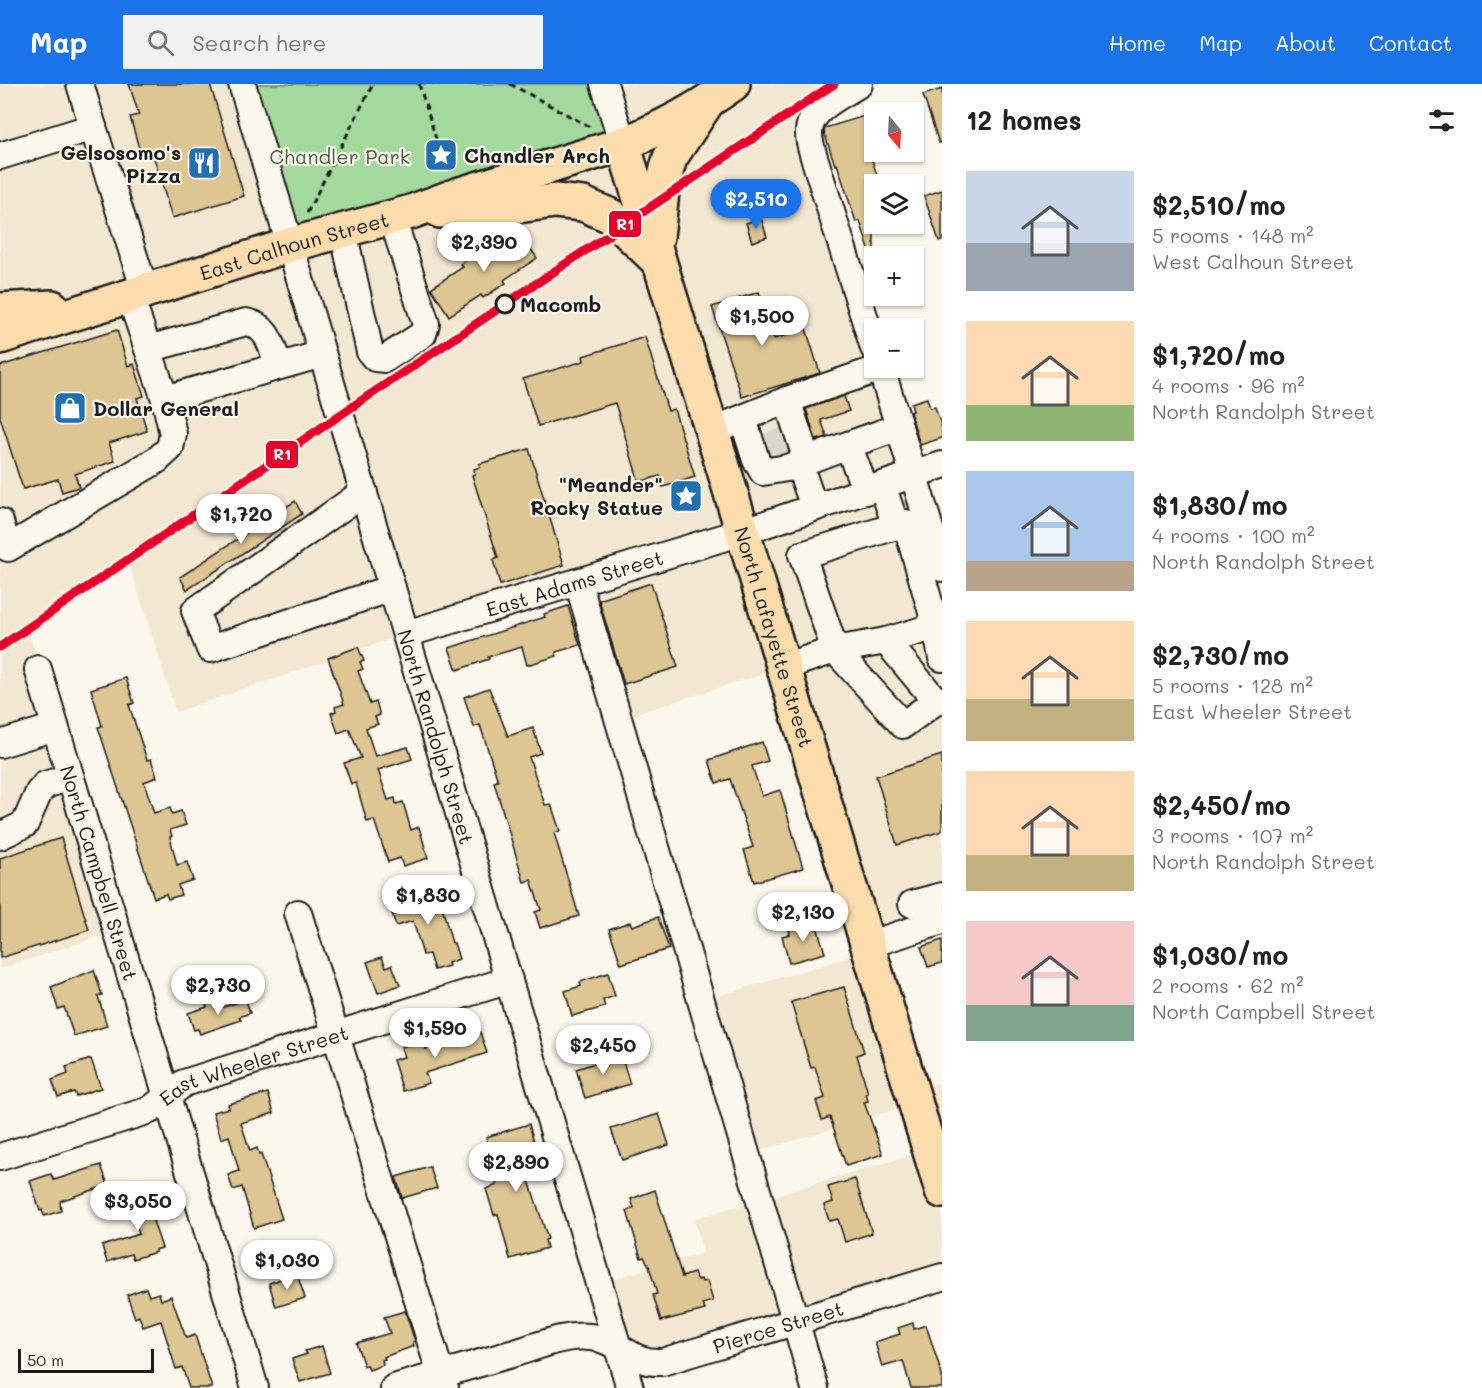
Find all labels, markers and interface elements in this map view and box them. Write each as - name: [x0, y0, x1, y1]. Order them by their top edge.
- search box: [123, 15, 543, 69]
- text: Map: [30, 24, 87, 60]
- icon: search: [144, 26, 177, 59]
- text: Search here: [192, 28, 326, 57]
- text: Home: [1109, 29, 1166, 56]
- text: Map: [1199, 29, 1242, 56]
- text: About: [1275, 29, 1336, 56]
- text: Contact: [1369, 29, 1452, 56]
- north arrow: [864, 102, 924, 162]
- map controls: [864, 102, 924, 378]
- text: 12 homes: [966, 103, 1082, 137]
- icon: filters: [1425, 104, 1458, 137]
- place icon: Chandler Arch: [423, 137, 459, 173]
- place label: Gelsosomo's Pizza: [60, 139, 181, 188]
- place label: Chandler Arch: [464, 142, 610, 168]
- park label: Chandler Park: [270, 143, 410, 169]
- restaurant icon: Gelsosomo's Pizza: [186, 145, 222, 181]
- button: layers: [864, 174, 924, 234]
- pin: $2,510: [707, 179, 805, 230]
- text: $2,510: [724, 185, 788, 211]
- text: $2,510/mo: [1152, 188, 1286, 222]
- icon: home: [1014, 195, 1086, 267]
- street label: East Calhoun Street: [196, 206, 392, 286]
- line badge: R1: [608, 210, 642, 238]
- text: R1: [616, 213, 634, 234]
- pin: $2,390: [435, 222, 533, 273]
- text: 5 rooms · 148 m²: [1152, 222, 1314, 248]
- text: $2,390: [451, 228, 517, 254]
- button: +: [864, 246, 924, 306]
- text: West Calhoun Street: [1152, 248, 1354, 274]
- place label: Macomb: [520, 291, 601, 317]
- marker: Macomb: [495, 294, 515, 314]
- pin: $1,500: [713, 296, 811, 347]
- text: $1,500: [730, 302, 794, 328]
- button: −: [864, 318, 924, 378]
- text: $1,720/mo: [1152, 338, 1285, 372]
- icon: home: [1014, 345, 1086, 417]
- text: 4 rooms · 96 m²: [1152, 372, 1305, 398]
- shop icon: Dollar General: [52, 390, 88, 426]
- place label: Dollar General: [93, 395, 239, 421]
- text: North Randolph Street: [1152, 398, 1375, 424]
- line badge: R1: [265, 440, 299, 469]
- text: R1: [273, 443, 291, 464]
- place label: "Meander" Rocky Statue: [530, 471, 663, 520]
- place icon: "Meander" Rocky Statue: [668, 478, 704, 514]
- text: $1,830/mo: [1152, 488, 1288, 522]
- pin: $1,720: [192, 494, 290, 545]
- icon: home: [1014, 495, 1086, 567]
- text: $1,720: [210, 500, 272, 526]
- text: 4 rooms · 100 m²: [1152, 522, 1315, 548]
- street label: North Lafayette Street: [729, 523, 820, 750]
- street label: East Adams Street: [483, 544, 666, 622]
- text: North Randolph Street: [1152, 548, 1375, 574]
- street label: North Randolph Street: [392, 626, 480, 847]
- text: $2,730/mo: [1152, 638, 1289, 672]
- icon: home: [1014, 645, 1086, 717]
- text: 5 rooms · 128 m²: [1152, 672, 1313, 698]
- text: East Wheeler Street: [1152, 698, 1352, 724]
- street label: North Campbell Street: [55, 762, 144, 984]
- text: $2,450/mo: [1152, 788, 1291, 822]
- icon: home: [1014, 795, 1086, 867]
- text: 3 rooms · 107 m²: [1152, 822, 1313, 848]
- text: North Randolph Street: [1152, 848, 1375, 874]
- pin: $1,830: [379, 875, 477, 926]
- text: $1,830: [396, 881, 460, 907]
- pin: $2,130: [754, 892, 852, 943]
- text: $2,130: [771, 898, 835, 924]
- text: $1,030/mo: [1152, 938, 1288, 972]
- icon: home: [1014, 945, 1086, 1017]
- pin: $2,730: [169, 965, 267, 1016]
- text: $2,730: [185, 971, 251, 997]
- text: 2 rooms · 62 m²: [1152, 972, 1304, 998]
- text: North Campbell Street: [1152, 998, 1375, 1024]
- pin: $1,590: [386, 1008, 484, 1059]
- text: $1,590: [403, 1014, 467, 1040]
- street label: East Wheeler Street: [153, 1019, 351, 1111]
- pin: $2,450: [554, 1025, 652, 1076]
- text: $2,450: [570, 1031, 636, 1057]
- pin: $2,890: [467, 1142, 565, 1193]
- text: $2,890: [483, 1148, 549, 1174]
- pin: $3,050: [89, 1181, 187, 1232]
- text: $3,050: [104, 1187, 172, 1213]
- pin: $1,030: [238, 1240, 336, 1291]
- text: $1,030: [254, 1246, 320, 1272]
- street label: Pierce Street: [710, 1295, 846, 1359]
- scale bar: [18, 1346, 154, 1374]
- text: 50 m: [27, 1349, 64, 1370]

